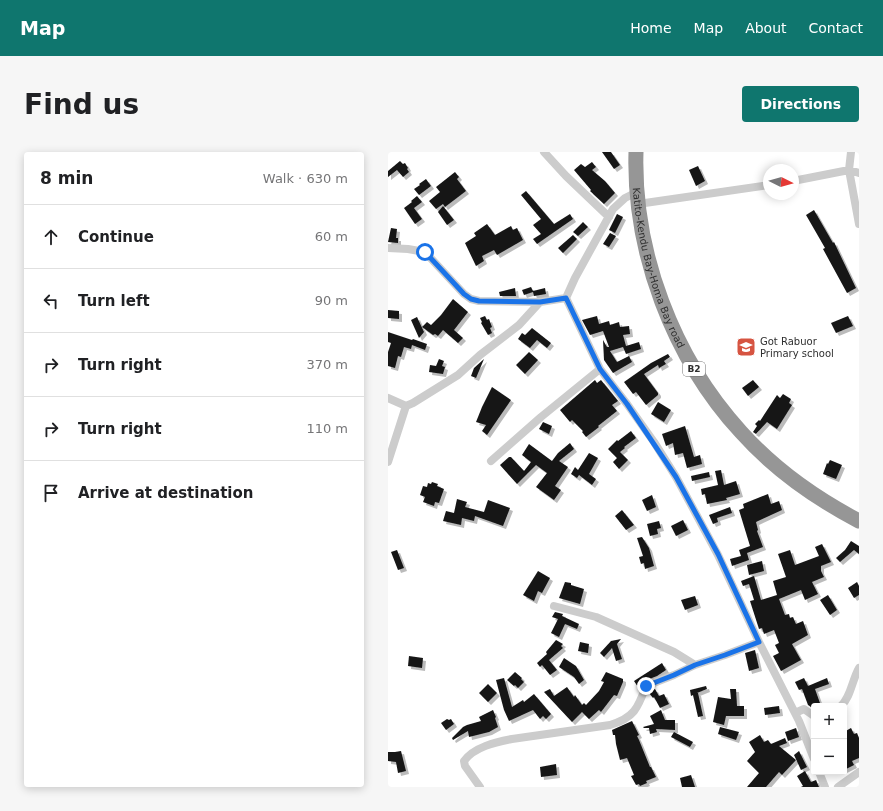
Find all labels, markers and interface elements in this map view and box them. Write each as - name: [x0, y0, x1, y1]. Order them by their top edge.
- text: Map: [20, 17, 65, 39]
- text: Home: [630, 20, 672, 36]
- text: Map: [694, 20, 723, 36]
- text: About: [745, 20, 787, 36]
- text: Contact: [809, 20, 863, 36]
- button: Directions: [742, 86, 859, 122]
- text: Find us: [24, 88, 139, 121]
- north arrow: [763, 164, 799, 200]
- text: 8 min: [40, 168, 93, 188]
- text: Walk · 630 m: [263, 171, 348, 186]
- street label: Katito-Kendu Bay-Homa Bay road: [631, 187, 687, 350]
- icon: ahead: [40, 226, 62, 248]
- text: Continue: [78, 228, 154, 246]
- text: 60 m: [315, 229, 348, 244]
- route start: [416, 243, 434, 261]
- icon: left: [40, 290, 62, 312]
- text: Turn left: [78, 292, 150, 310]
- text: 90 m: [315, 293, 348, 308]
- school or university icon: Got Rabuor Primary school: [735, 336, 757, 358]
- place label: Got Rabuor Primary school: [760, 336, 834, 359]
- icon: right: [40, 354, 62, 376]
- text: Turn right: [78, 356, 162, 374]
- text: 370 m: [306, 357, 348, 372]
- road number: B2: [683, 362, 705, 376]
- icon: right: [40, 418, 62, 440]
- text: Turn right: [78, 420, 162, 438]
- text: 110 m: [306, 421, 348, 436]
- icon: arrive: [40, 482, 62, 504]
- text: Arrive at destination: [78, 484, 253, 502]
- route end: [637, 677, 655, 695]
- map controls: [811, 703, 847, 775]
- button: +: [811, 703, 847, 739]
- button: −: [811, 739, 847, 775]

